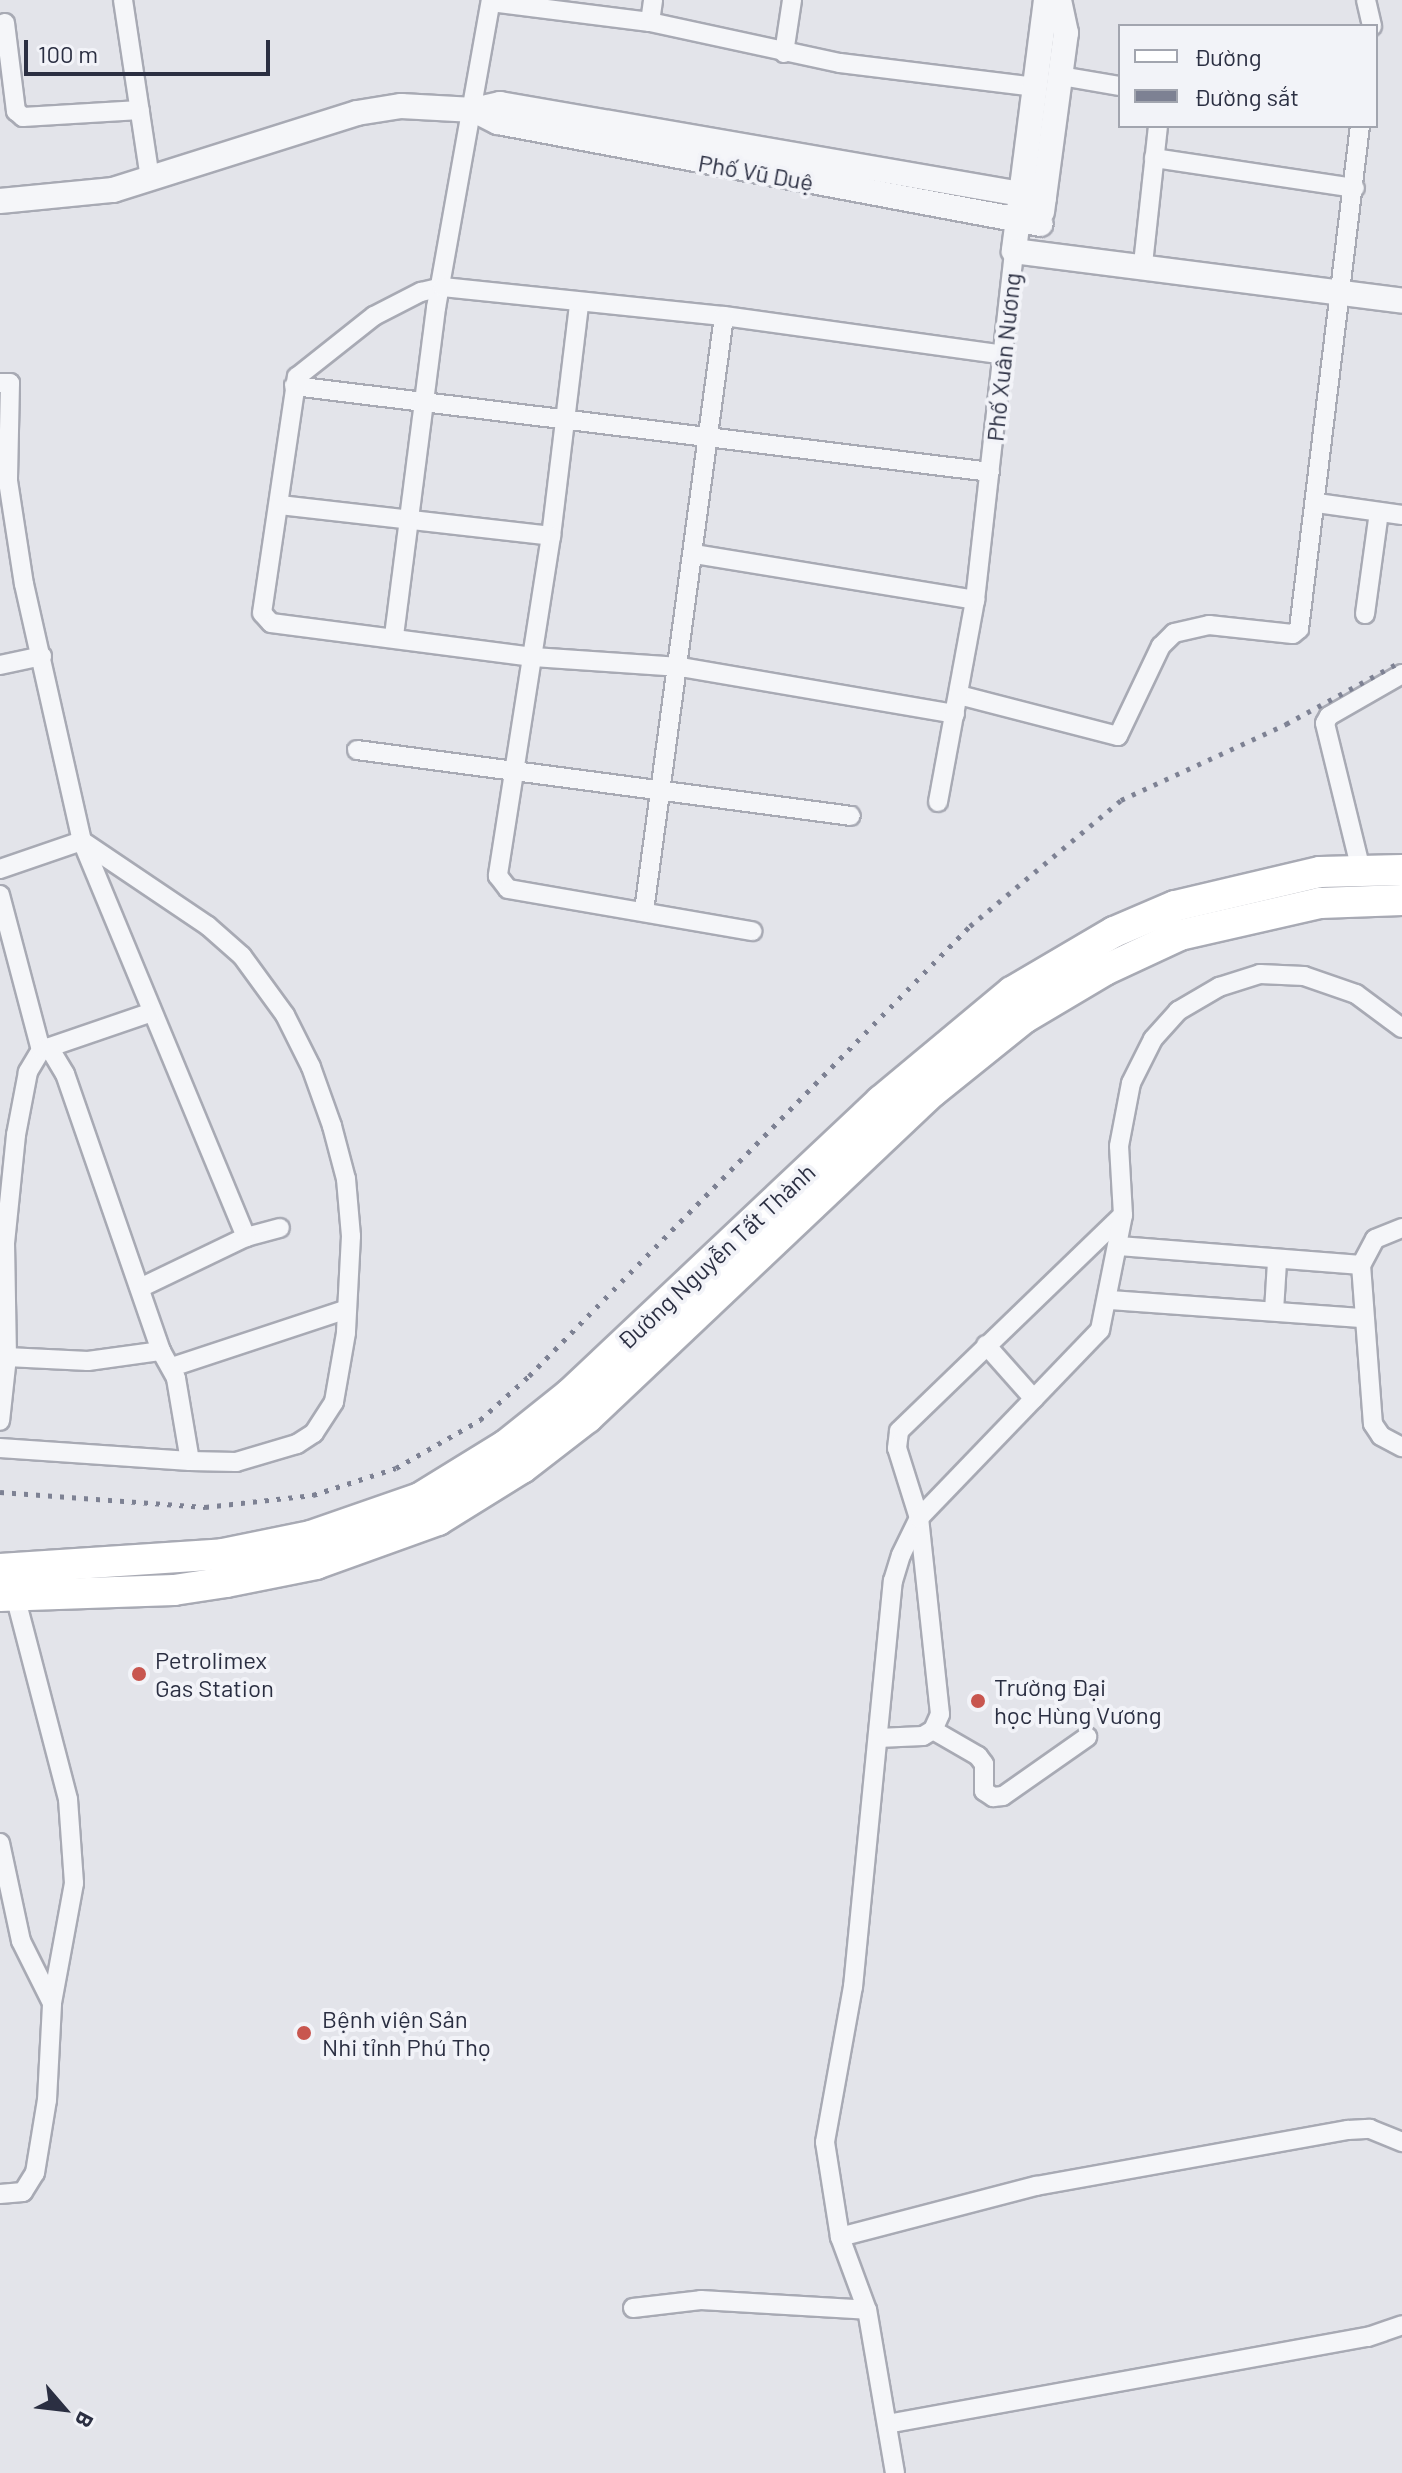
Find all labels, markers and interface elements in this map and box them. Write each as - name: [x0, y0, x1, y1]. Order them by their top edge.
- scale bar: [28, 24, 274, 74]
- legend: [1118, 24, 1378, 128]
- text: 100 m: [38, 39, 98, 68]
- text: Đường: [1194, 42, 1262, 71]
- text: Đường sắt: [1194, 82, 1299, 111]
- street label: Phố Vũ Duệ: [696, 148, 816, 196]
- street label: Phố Xuân Nương: [980, 271, 1026, 443]
- street label: Đường Nguyễn Tất Thành: [611, 1157, 821, 1355]
- place label: Petrolimex Gas Station: [155, 1646, 274, 1702]
- marker: Petrolimex Gas Station: [130, 1665, 148, 1683]
- place label: Trường Đại học Hùng Vương: [994, 1673, 1162, 1729]
- marker: Trường Đại học Hùng Vương: [969, 1692, 987, 1710]
- place label: Bệnh viện Sản Nhi tỉnh Phú Thọ: [322, 2005, 491, 2061]
- marker: Bệnh viện Sản Nhi tỉnh Phú Thọ: [293, 2022, 315, 2044]
- north arrow: [24, 2369, 104, 2449]
- text: B: [71, 2408, 100, 2432]

